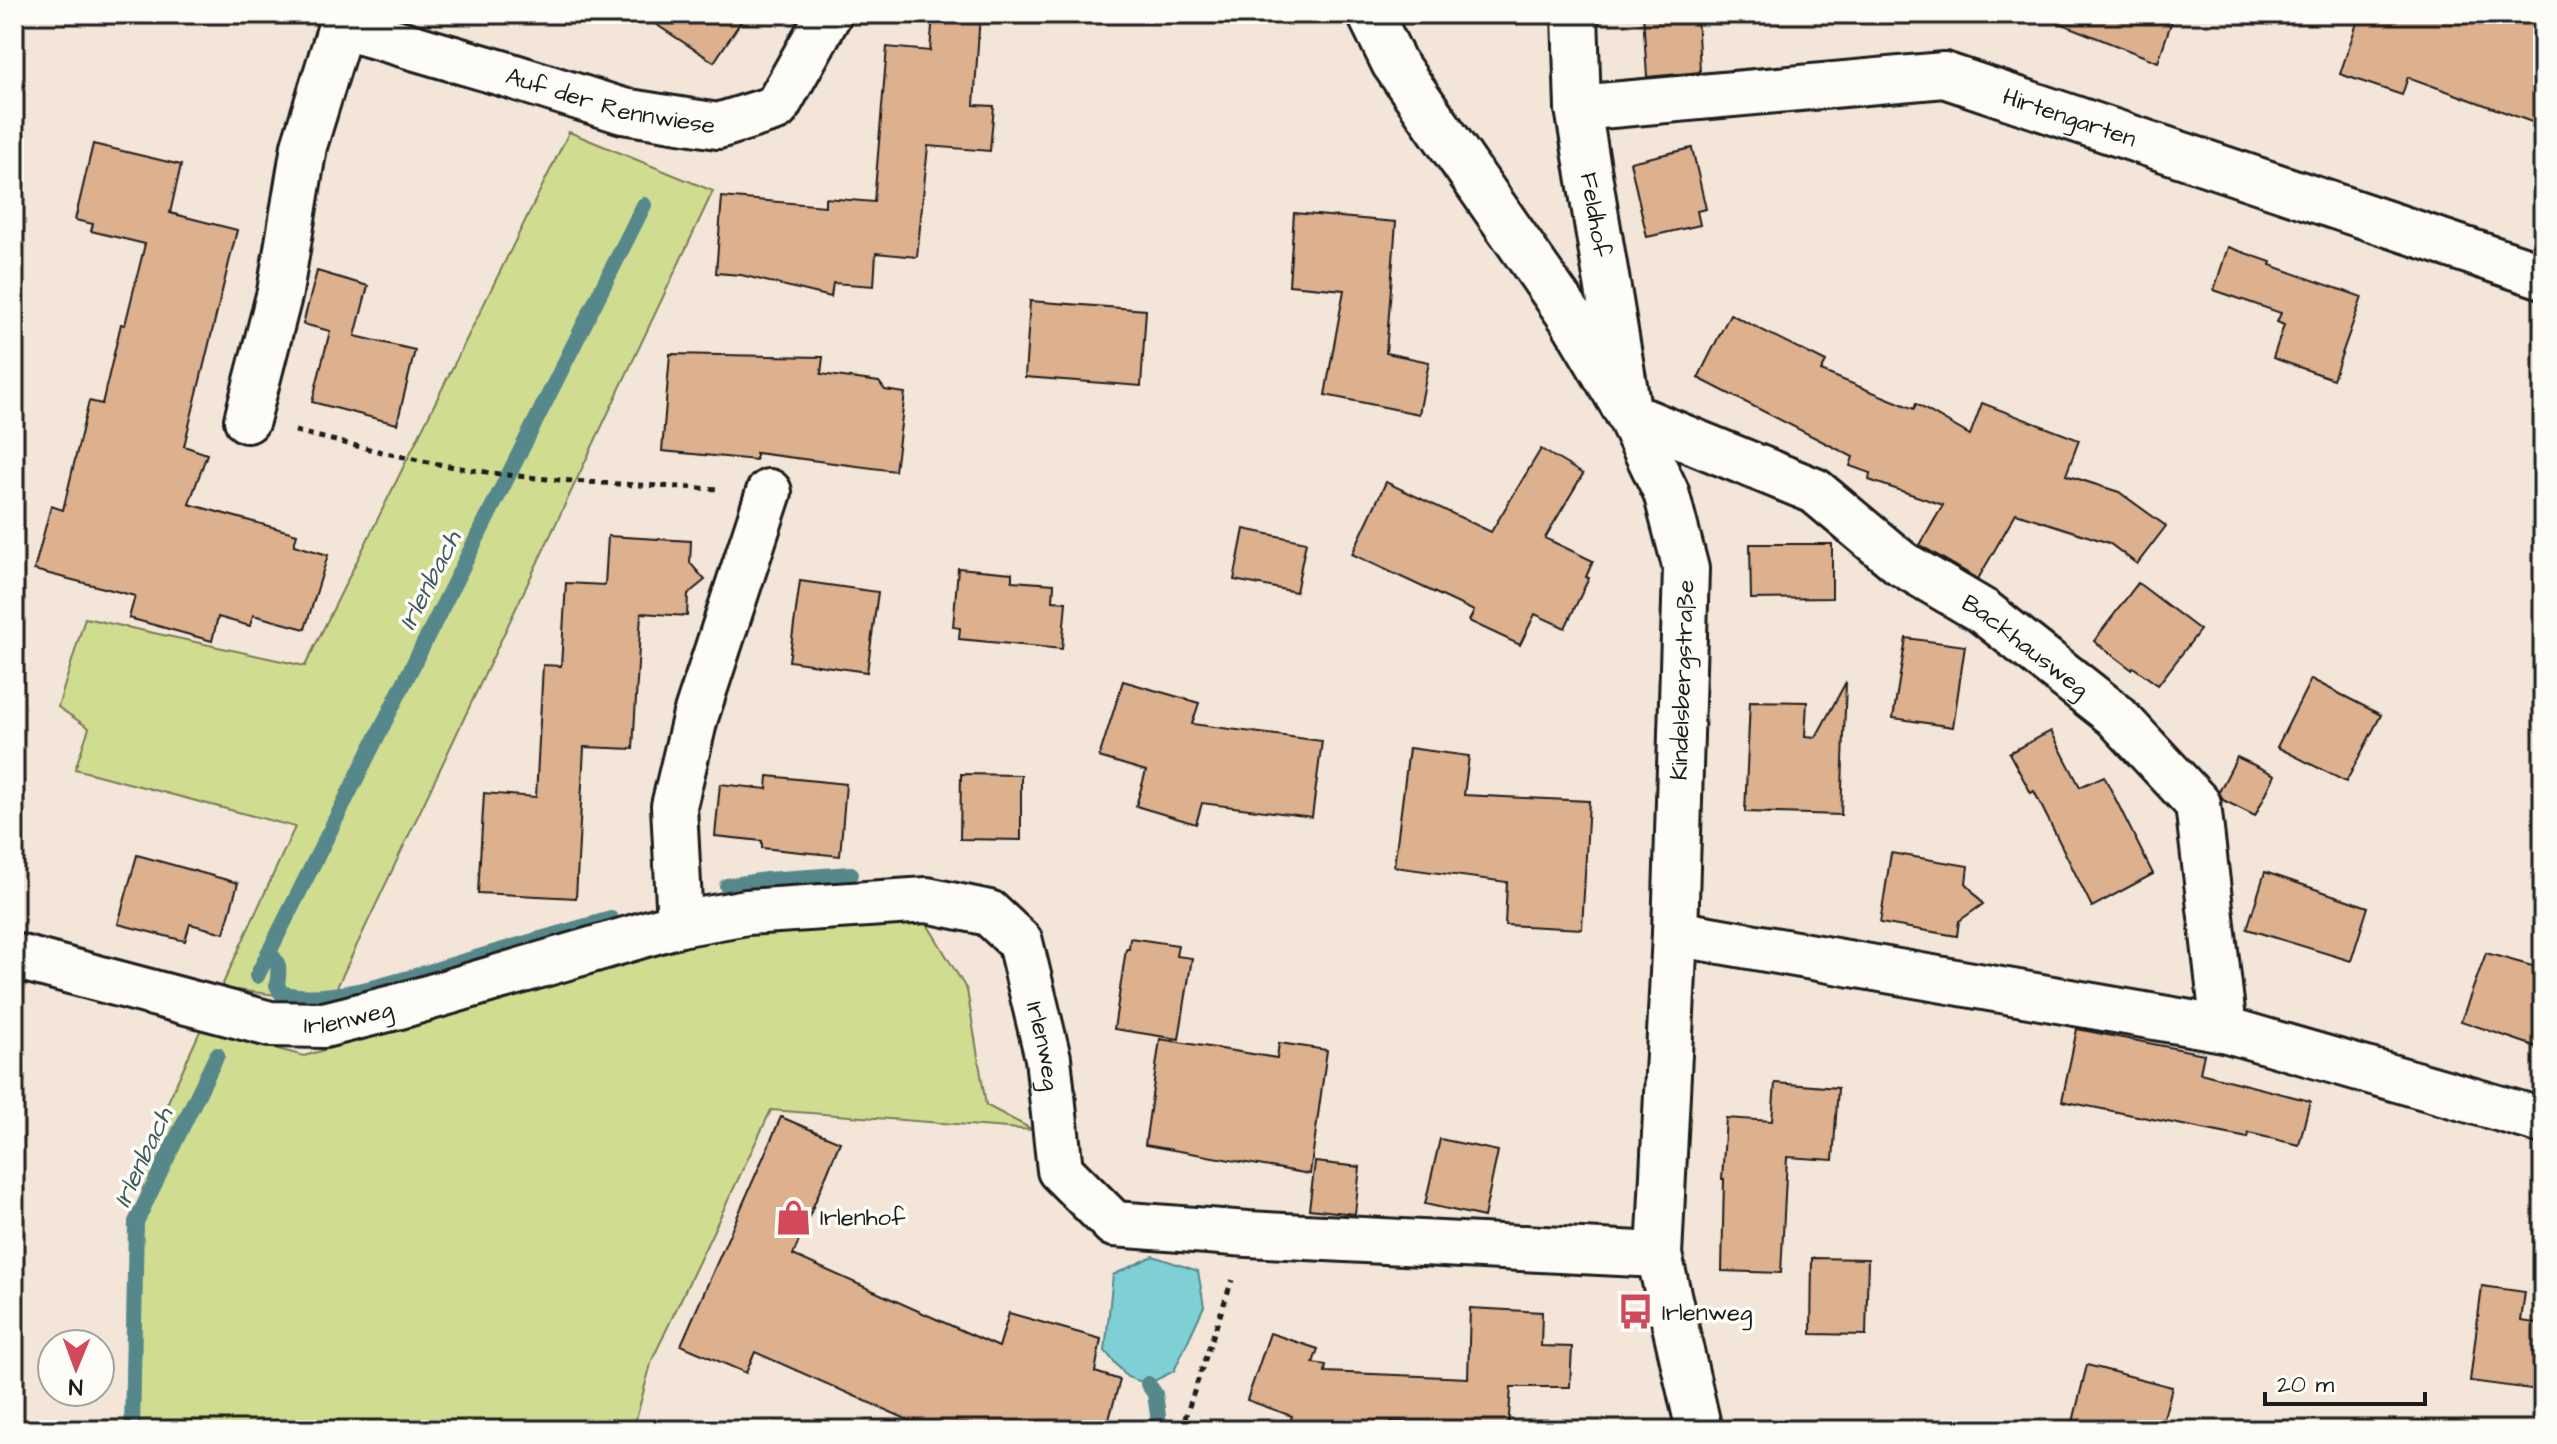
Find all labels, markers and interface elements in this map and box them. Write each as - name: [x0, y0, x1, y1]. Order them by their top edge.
- street label: Auf der Rennwiese: [502, 59, 717, 143]
- street label: Hirtengarten: [1998, 80, 2140, 156]
- street label: Feldhof: [1571, 170, 1619, 260]
- water label: Irlenbach: [390, 524, 471, 636]
- street label: Kindelsbergstraße: [1663, 579, 1704, 781]
- street label: Backhausweg: [1955, 587, 2096, 707]
- street label: Irlenweg: [304, 992, 397, 1043]
- street label: Irlenweg: [1017, 998, 1067, 1092]
- water label: Irlenbach: [104, 1100, 182, 1213]
- shop icon: Irlenhof: [775, 1198, 813, 1236]
- place label: Irlenhof: [820, 1201, 906, 1235]
- bus stop icon: Irlenweg: [1617, 1293, 1655, 1331]
- place label: Irlenweg: [1662, 1296, 1752, 1331]
- north arrow: [36, 1328, 116, 1408]
- scale bar: [2265, 1356, 2425, 1406]
- text: 20 m: [2277, 1368, 2334, 1402]
- text: N: [68, 1371, 83, 1402]

